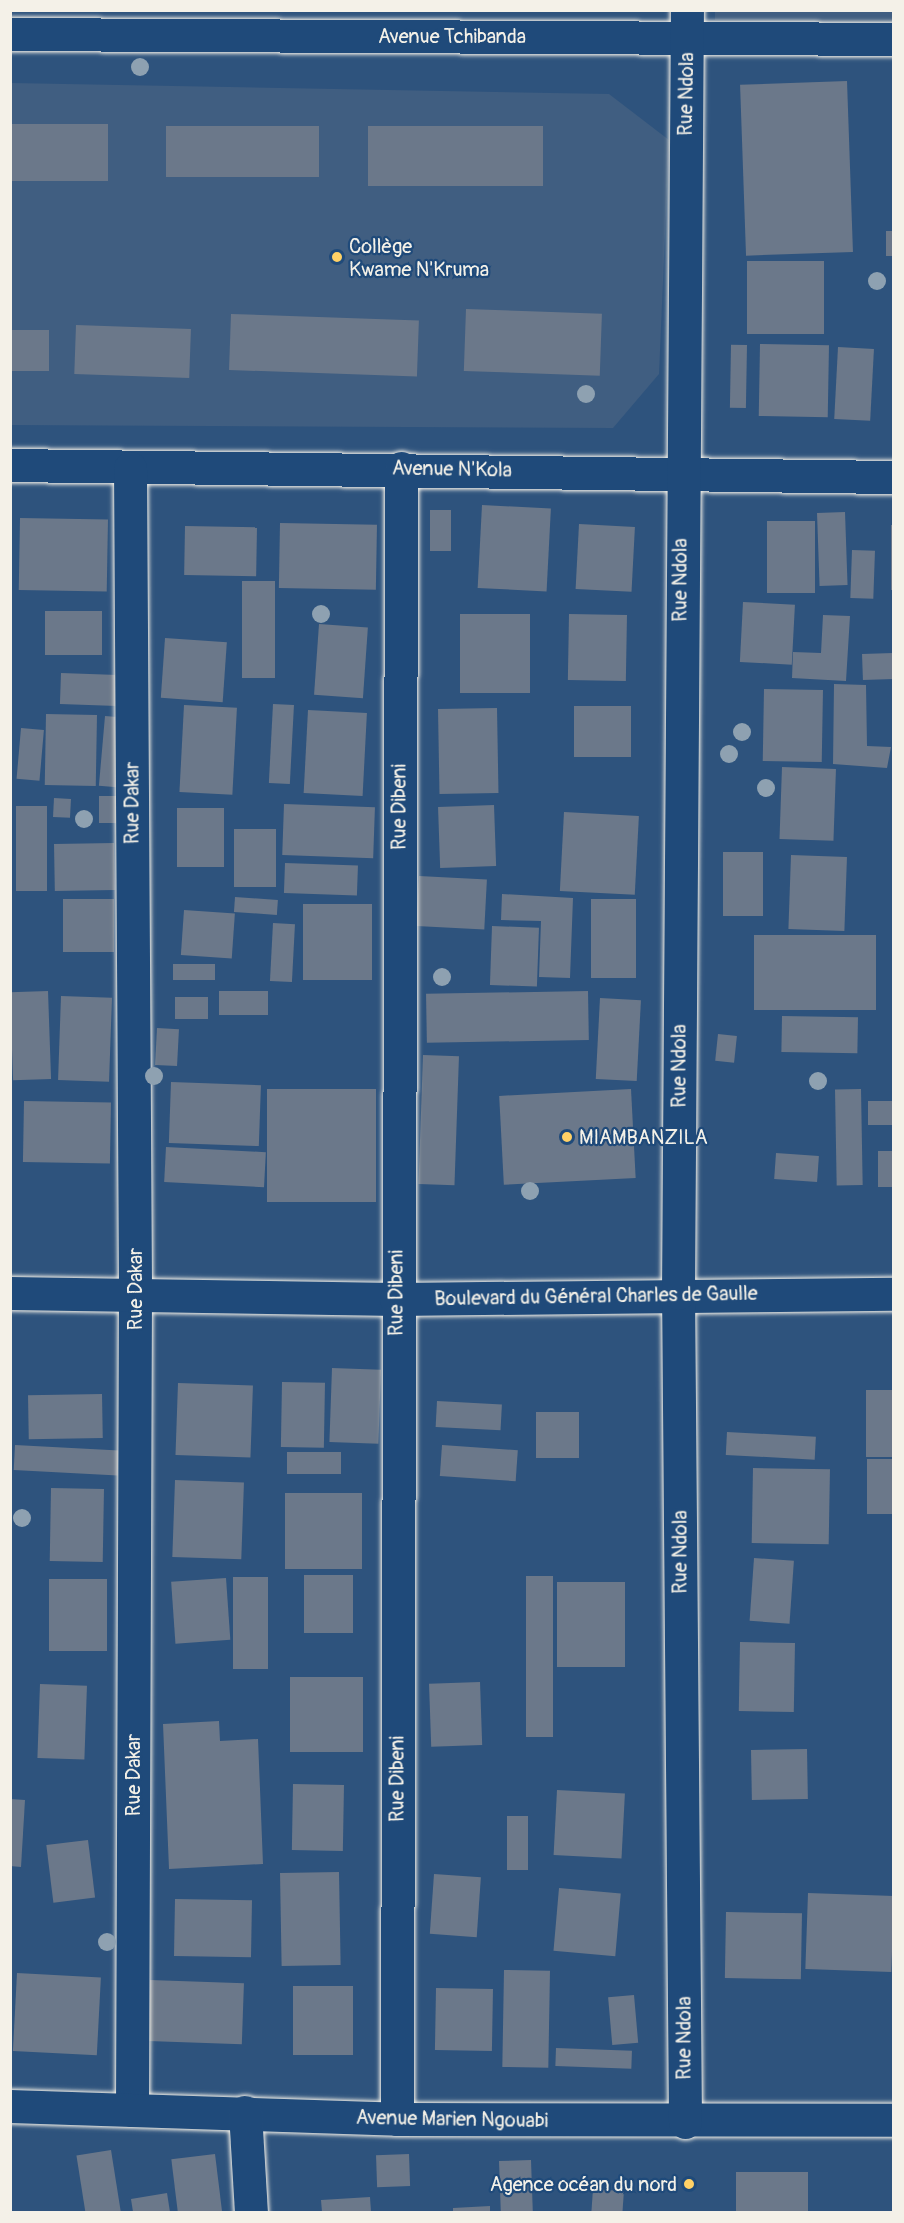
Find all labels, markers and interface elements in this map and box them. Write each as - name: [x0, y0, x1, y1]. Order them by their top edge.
- street label: Avenue Tchibanda: [378, 24, 526, 48]
- street label: Rue Ndola: [673, 52, 699, 136]
- place label: Collège Kwame N'Kruma: [349, 234, 489, 281]
- marker: Collège Kwame N'Kruma: [330, 250, 344, 264]
- street label: Avenue N'Kola: [392, 456, 512, 482]
- street label: Rue Ndola: [668, 538, 692, 622]
- street label: Rue Dakar: [120, 762, 144, 844]
- street label: Rue Dibeni: [387, 764, 411, 850]
- street label: Rue Ndola: [667, 1024, 691, 1108]
- place label: MIAMBANZILA: [579, 1125, 708, 1149]
- marker: MIAMBANZILA: [560, 1130, 574, 1144]
- street label: Rue Dakar: [123, 1248, 147, 1330]
- street label: Rue Dibeni: [384, 1250, 408, 1336]
- street label: Boulevard du Général Charles de Gaulle: [434, 1281, 758, 1311]
- street label: Rue Ndola: [668, 1510, 692, 1594]
- street label: Rue Dakar: [121, 1734, 145, 1816]
- street label: Rue Dibeni: [385, 1736, 409, 1822]
- street label: Rue Ndola: [672, 1996, 696, 2080]
- street label: Avenue Marien Ngouabi: [356, 2105, 548, 2133]
- place label: Agence océan du nord: [490, 2172, 677, 2196]
- marker: Agence océan du nord: [682, 2177, 696, 2191]

